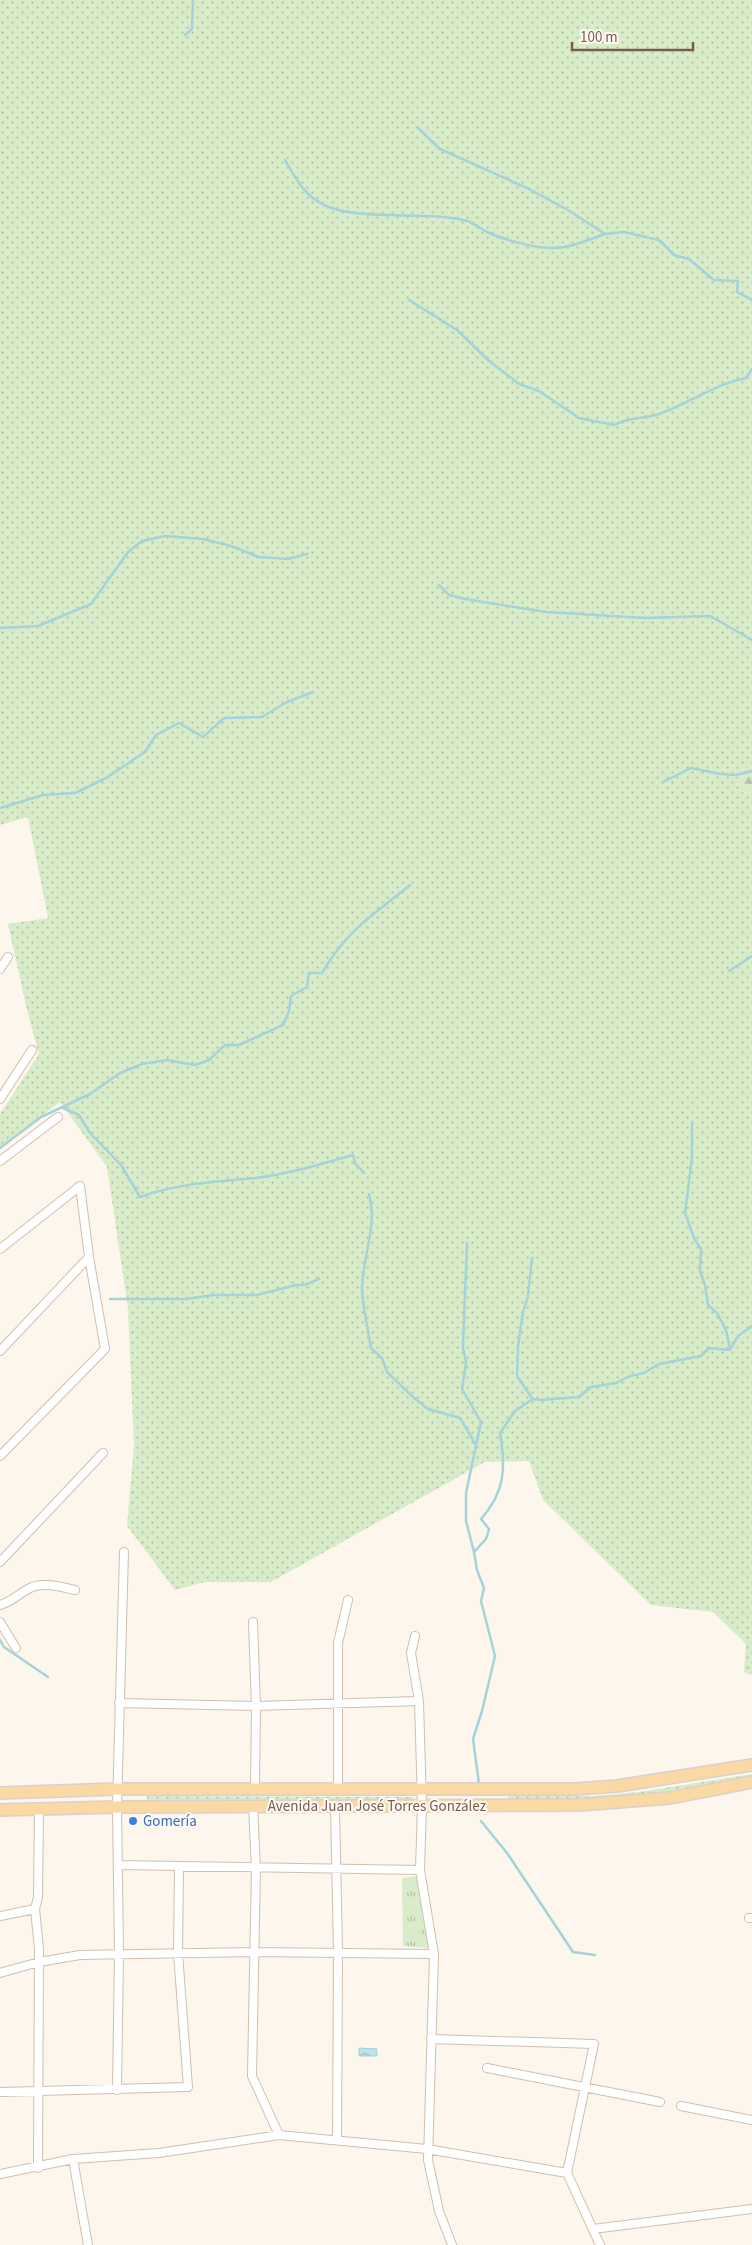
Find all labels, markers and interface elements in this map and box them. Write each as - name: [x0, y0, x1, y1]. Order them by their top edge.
- scale bar: [572, 20, 693, 52]
- text: 100 m: [580, 27, 618, 48]
- street label: Avenida Juan José Torres González: [268, 1796, 486, 1817]
- place label: Gomería: [143, 1811, 197, 1832]
- marker: Gomería: [127, 1815, 139, 1827]

